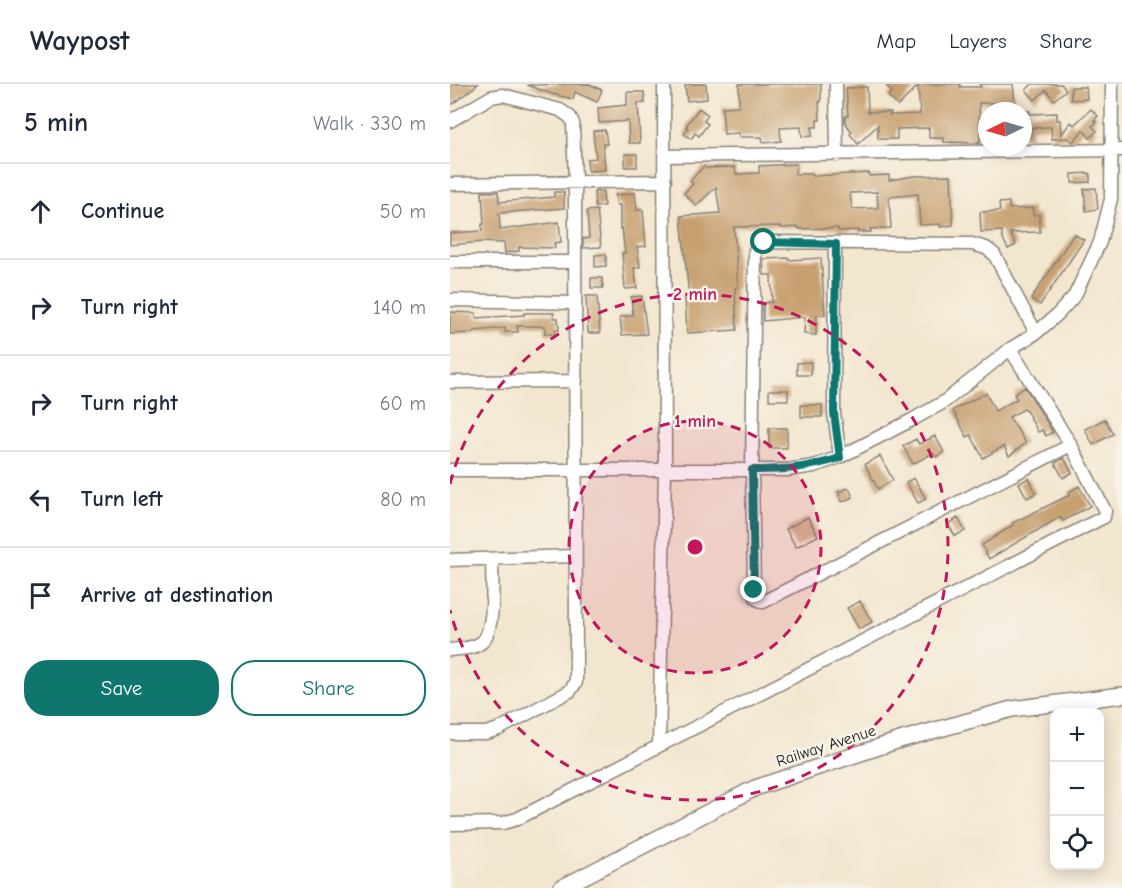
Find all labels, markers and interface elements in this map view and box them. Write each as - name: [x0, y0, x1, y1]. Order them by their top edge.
- text: Waypost: [30, 25, 130, 57]
- text: Map: [877, 29, 916, 53]
- text: Layers: [949, 29, 1007, 53]
- text: Share: [1040, 29, 1092, 53]
- north arrow: [978, 102, 1032, 156]
- text: 5 min: [24, 108, 88, 138]
- text: Walk · 330 m: [313, 112, 426, 135]
- icon: ahead: [24, 195, 57, 228]
- text: Continue: [81, 198, 164, 224]
- text: 50 m: [380, 200, 426, 223]
- route start: [750, 228, 776, 254]
- text: 2 min: [673, 284, 717, 305]
- icon: right: [24, 291, 57, 324]
- text: Turn right: [81, 294, 178, 320]
- text: 140 m: [373, 296, 426, 319]
- icon: right: [24, 387, 57, 420]
- text: Turn right: [81, 390, 178, 416]
- text: 60 m: [380, 392, 426, 415]
- text: 1 min: [674, 411, 716, 432]
- icon: left: [24, 483, 57, 516]
- text: Turn left: [81, 486, 163, 512]
- text: 80 m: [380, 488, 426, 511]
- centre of rings: [685, 537, 705, 557]
- route end: [740, 576, 766, 602]
- icon: arrive: [24, 579, 57, 612]
- text: Arrive at destination: [81, 582, 273, 608]
- button: Save: [24, 660, 219, 716]
- button: Share: [231, 660, 426, 716]
- map controls: [1050, 708, 1104, 870]
- button: +: [1050, 708, 1104, 762]
- street label: Railway Avenue: [774, 721, 878, 771]
- button: −: [1050, 762, 1104, 816]
- button: locate: [1050, 816, 1104, 870]

